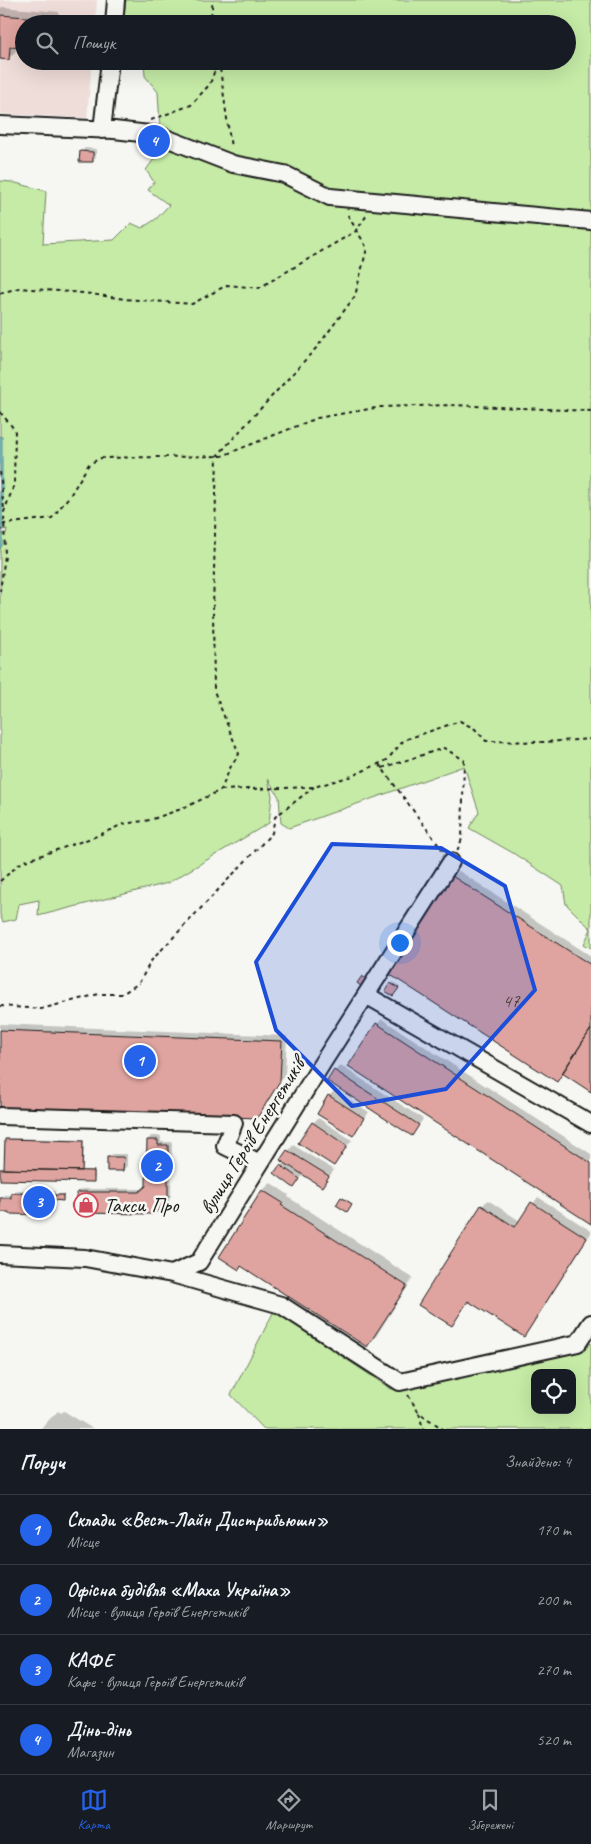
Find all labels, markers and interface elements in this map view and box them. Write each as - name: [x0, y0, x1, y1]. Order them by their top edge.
- search box: [15, 15, 576, 70]
- icon: search: [33, 29, 61, 57]
- text: Пошук: [73, 31, 115, 55]
- pin: 4: [138, 122, 170, 160]
- your location: [387, 930, 413, 956]
- house number: 47: [502, 989, 521, 1013]
- pin: 1: [124, 1042, 156, 1080]
- street label: вулиця Героїв Енергетиків: [193, 1049, 313, 1219]
- pin: 2: [141, 1147, 173, 1185]
- pin: 3: [23, 1183, 55, 1221]
- shop icon: Такси Про: [73, 1192, 99, 1218]
- place label: Такси Про: [104, 1192, 180, 1218]
- map controls: [531, 1369, 576, 1414]
- button: locate: [531, 1369, 576, 1414]
- text: Поруч: [20, 1449, 65, 1475]
- text: Знайдено: 4: [505, 1452, 571, 1472]
- text: Склади «Вест-Лайн Дистрибьюшн»: [67, 1508, 328, 1532]
- text: 1: [32, 1520, 40, 1540]
- text: 170 m: [537, 1520, 571, 1540]
- text: Місце: [67, 1532, 99, 1552]
- text: Офісна будівля «Маха Україна»: [67, 1578, 290, 1602]
- text: 2: [32, 1590, 40, 1610]
- text: 200 m: [537, 1590, 571, 1610]
- text: Місце · вулиця Героїв Енергетиків: [67, 1602, 246, 1622]
- text: КАФЕ: [67, 1648, 113, 1672]
- text: 3: [32, 1660, 40, 1680]
- text: 270 m: [537, 1660, 571, 1680]
- text: Кафе · вулиця Героїв Енергетиків: [67, 1672, 243, 1692]
- text: Дінь-дінь: [67, 1718, 131, 1742]
- text: 4: [32, 1730, 40, 1750]
- text: 520 m: [537, 1730, 571, 1750]
- text: Магазин: [67, 1742, 114, 1762]
- tab: Карта: [78, 1786, 110, 1833]
- tab: Маршрут: [266, 1786, 312, 1833]
- tab: Збережені: [468, 1786, 513, 1833]

